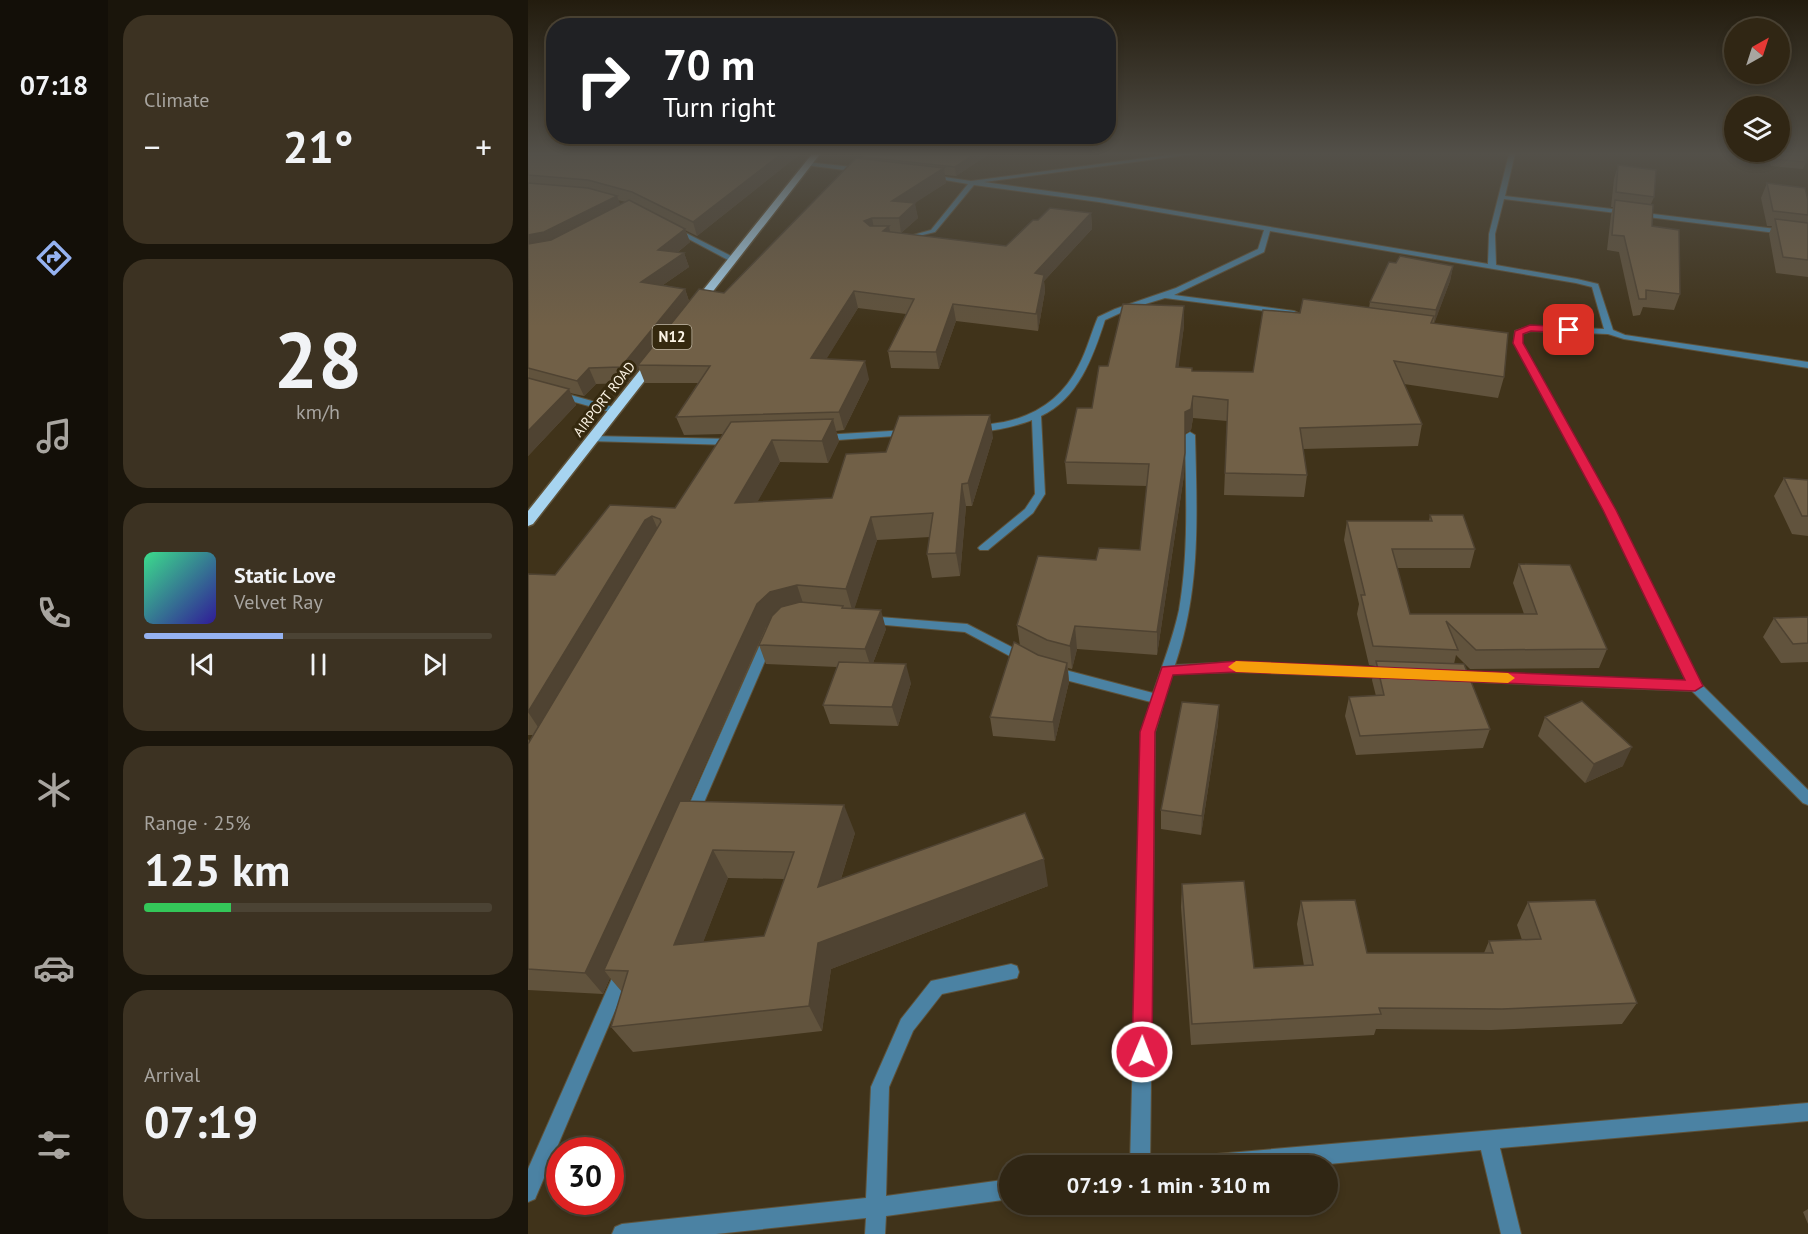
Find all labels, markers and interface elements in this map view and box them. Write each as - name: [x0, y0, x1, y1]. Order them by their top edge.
- north arrow: [1724, 18, 1790, 84]
- map controls: [1724, 18, 1790, 162]
- text: 70 m: [663, 37, 755, 92]
- icon: right: [564, 42, 642, 120]
- text: 07:18: [20, 68, 88, 102]
- text: Climate: [144, 87, 210, 113]
- text: Turn right: [663, 90, 776, 124]
- button: layers: [1724, 96, 1790, 162]
- text: 21°: [283, 117, 353, 175]
- text: −: [144, 125, 161, 168]
- text: +: [475, 125, 492, 168]
- icon: directions: [33, 237, 75, 279]
- pin: [1543, 304, 1594, 355]
- text: 28: [274, 309, 362, 410]
- icon: arrive: [1552, 313, 1585, 346]
- road number: N12: [652, 325, 692, 349]
- street label: AIRPORT ROAD: [569, 358, 639, 440]
- text: km/h: [296, 399, 340, 425]
- icon: music: [33, 415, 75, 457]
- text: Static Love: [234, 561, 336, 589]
- text: Velvet Ray: [234, 589, 323, 615]
- icon: phone: [33, 592, 75, 634]
- icon: previous: [186, 648, 219, 681]
- icon: pause: [302, 648, 335, 681]
- icon: next: [418, 648, 451, 681]
- icon: climate: [33, 769, 75, 811]
- text: Range · 25%: [144, 810, 251, 836]
- text: 125 km: [144, 840, 290, 898]
- icon: car: [33, 947, 75, 989]
- position arrow: [1110, 1020, 1174, 1084]
- text: Arrival: [144, 1062, 200, 1088]
- text: 07:19: [144, 1092, 258, 1150]
- icon: filters: [33, 1124, 75, 1166]
- speed limit sign: 30: [546, 1137, 624, 1215]
- text: 07:19 · 1 min · 310 m: [1067, 1171, 1270, 1199]

